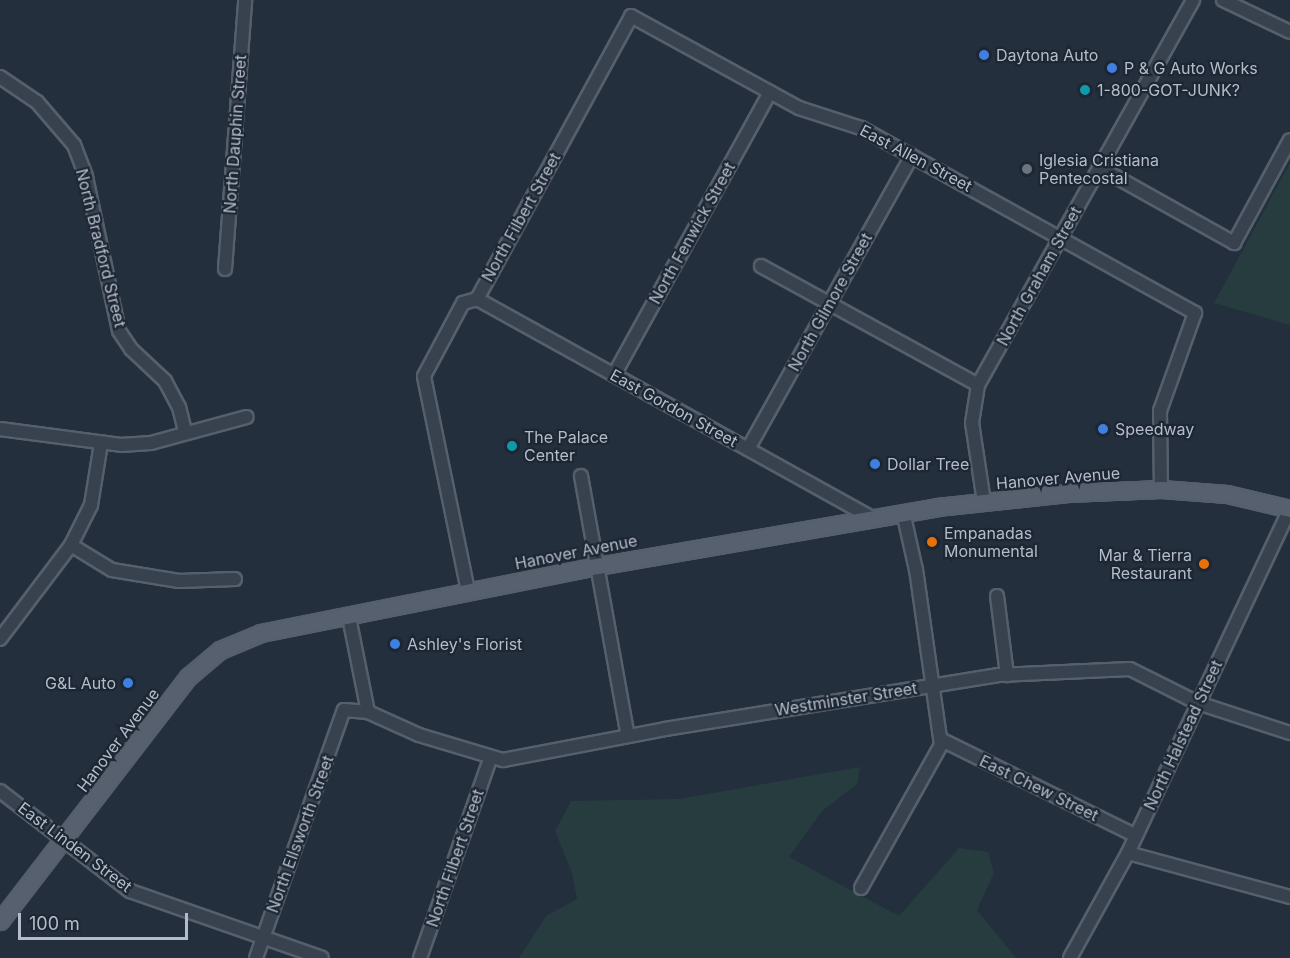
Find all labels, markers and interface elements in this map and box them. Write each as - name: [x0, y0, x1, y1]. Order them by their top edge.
- place label: Daytona Auto: [996, 45, 1098, 65]
- marker: Daytona Auto: [977, 48, 991, 62]
- street label: North Dauphin Street: [220, 54, 250, 214]
- place label: P & G Auto Works: [1124, 58, 1258, 78]
- marker: P & G Auto Works: [1105, 61, 1119, 75]
- place label: 1-800-GOT-JUNK?: [1097, 80, 1240, 100]
- marker: 1-800-GOT-JUNK?: [1078, 83, 1092, 97]
- street label: East Allen Street: [857, 120, 975, 196]
- street label: North Filbert Street: [478, 149, 564, 285]
- place label: Iglesia Cristiana Pentecostal: [1039, 150, 1159, 188]
- street label: North Fenwick Street: [645, 159, 739, 307]
- marker: Iglesia Cristiana Pentecostal: [1020, 162, 1034, 176]
- street label: North Bradford Street: [72, 167, 130, 329]
- street label: North Graham Street: [993, 203, 1085, 349]
- street label: North Gilmore Street: [784, 229, 876, 375]
- street label: East Gordon Street: [607, 365, 741, 451]
- place label: Speedway: [1115, 419, 1194, 439]
- marker: Speedway: [1096, 422, 1110, 436]
- place label: The Palace Center: [524, 427, 608, 465]
- marker: The Palace Center: [505, 439, 519, 453]
- place label: Dollar Tree: [887, 454, 969, 474]
- marker: Dollar Tree: [868, 457, 882, 471]
- street label: Hanover Avenue: [995, 463, 1121, 493]
- place label: Empanadas Monumental: [944, 523, 1038, 561]
- street label: Hanover Avenue: [513, 531, 639, 573]
- marker: Empanadas Monumental: [925, 535, 939, 549]
- place label: Mar & Tierra Restaurant: [1098, 545, 1192, 583]
- marker: Mar & Tierra Restaurant: [1197, 557, 1211, 571]
- place label: Ashley's Florist: [407, 634, 522, 654]
- marker: Ashley's Florist: [388, 637, 402, 651]
- street label: North Halstead Street: [1140, 657, 1226, 813]
- place label: G&L Auto: [45, 673, 116, 693]
- marker: G&L Auto: [121, 676, 135, 690]
- street label: Westminster Street: [773, 678, 919, 720]
- street label: Hanover Avenue: [73, 685, 163, 795]
- street label: East Chew Street: [976, 751, 1102, 825]
- street label: North Ellsworth Street: [263, 753, 337, 915]
- street label: North Filbert Street: [422, 787, 488, 929]
- street label: East Linden Street: [14, 798, 136, 896]
- scale bar: [21, 901, 190, 939]
- text: 100 m: [29, 913, 80, 934]

